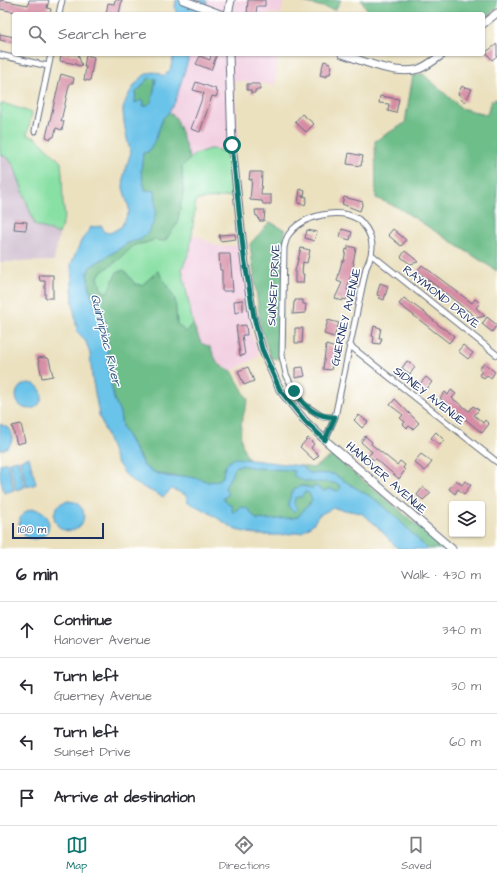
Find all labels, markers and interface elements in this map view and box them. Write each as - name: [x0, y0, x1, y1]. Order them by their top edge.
- search box: [12, 12, 485, 56]
- icon: search: [26, 23, 48, 45]
- text: Search here: [58, 24, 147, 45]
- route start: [223, 136, 241, 154]
- street label: SUNSET DRIVE: [263, 244, 285, 326]
- street label: RAYMOND DRIVE: [399, 262, 483, 332]
- street label: GUERNEY AVENUE: [326, 266, 366, 368]
- water label: Quinnipiac River: [86, 292, 127, 390]
- street label: SIDNEY AVENUE: [390, 363, 468, 429]
- route end: [285, 382, 303, 400]
- street label: HANOVER AVENUE: [342, 438, 430, 518]
- map controls: [449, 501, 485, 537]
- button: layers: [449, 501, 485, 537]
- scale bar: [12, 521, 104, 540]
- text: 100 m: [18, 522, 46, 537]
- text: 6 min: [16, 563, 58, 587]
- text: Walk · 430 m: [401, 566, 481, 584]
- text: Continue: [54, 610, 112, 631]
- icon: ahead: [16, 619, 38, 641]
- text: 340 m: [442, 621, 481, 639]
- text: Hanover Avenue: [54, 631, 151, 649]
- text: Turn left: [54, 666, 118, 687]
- icon: left: [16, 675, 38, 697]
- text: 30 m: [451, 677, 481, 695]
- text: Guerney Avenue: [54, 687, 152, 705]
- text: Turn left: [54, 722, 118, 743]
- icon: left: [16, 731, 38, 753]
- text: 60 m: [449, 733, 481, 751]
- text: Sunset Drive: [54, 743, 131, 761]
- icon: arrive: [16, 787, 38, 809]
- text: Arrive at destination: [54, 787, 195, 808]
- tab: Map: [66, 834, 88, 873]
- tab: Directions: [219, 834, 270, 873]
- tab: Saved: [401, 834, 431, 873]

